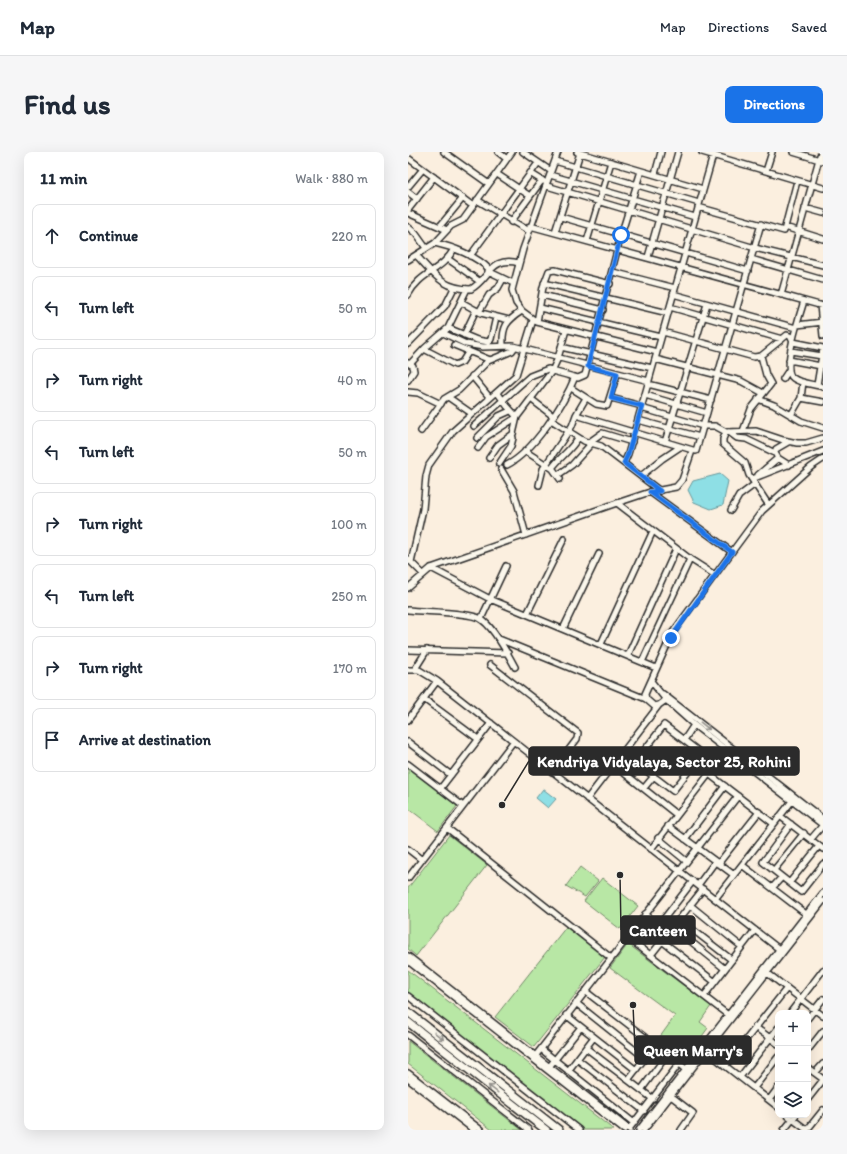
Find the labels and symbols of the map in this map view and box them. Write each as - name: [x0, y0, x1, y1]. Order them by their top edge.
- route start: [612, 226, 630, 244]
- route end: [662, 629, 680, 647]
- one-way arrow: [699, 722, 710, 730]
- callout: Kendriya Vidyalaya, Sector 25, Rohini: [529, 747, 799, 775]
- text: Kendriya Vidyalaya, Sector 25, Rohini: [537, 752, 791, 772]
- callout: Canteen: [621, 916, 695, 944]
- text: Canteen: [629, 921, 688, 940]
- one-way arrow: [433, 1032, 444, 1040]
- callout: Queen Marry's: [635, 1036, 751, 1064]
- text: Queen Marry's: [643, 1041, 743, 1061]
- one-way arrow: [488, 1085, 499, 1093]

